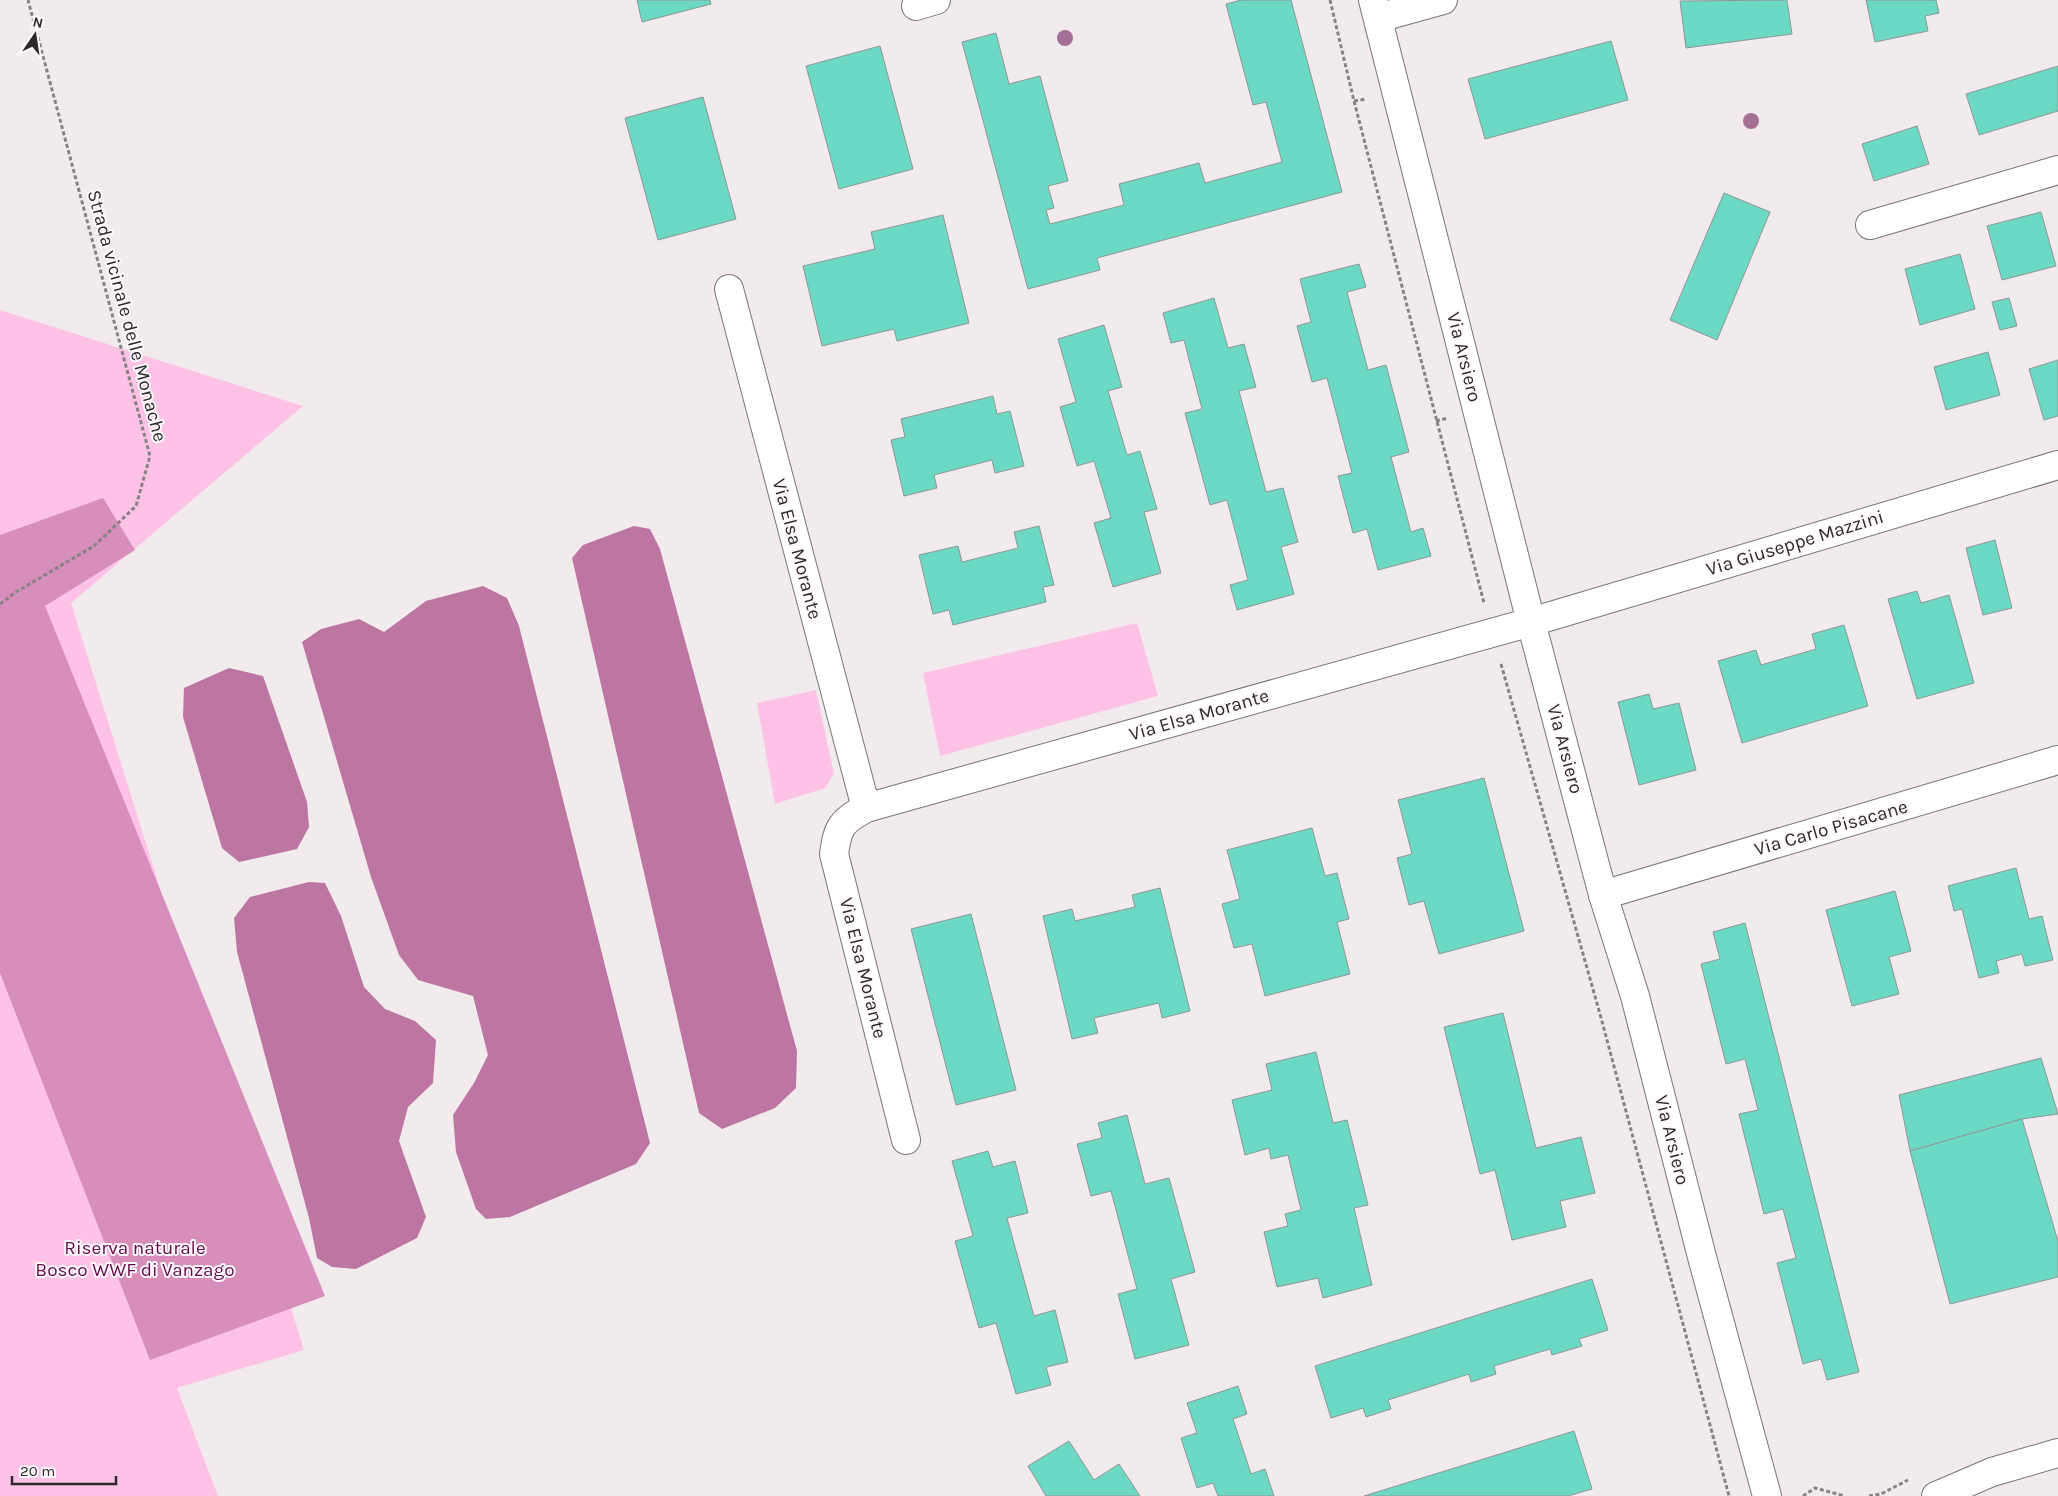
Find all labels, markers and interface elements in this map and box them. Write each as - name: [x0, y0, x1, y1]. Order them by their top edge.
- north arrow: [10, 10, 60, 60]
- text: N: [31, 13, 45, 32]
- street label: Strada vicinale delle Monache: [83, 188, 171, 444]
- street label: Via Arsiero: [1442, 310, 1486, 404]
- street label: Via Elsa Morante: [768, 476, 826, 622]
- street label: Via Giuseppe Mazzini: [1704, 506, 1886, 580]
- street label: Via Elsa Morante: [1127, 685, 1271, 745]
- street label: Via Arsiero: [1542, 702, 1588, 796]
- street label: Via Carlo Pisacane: [1752, 796, 1910, 860]
- street label: Via Elsa Morante: [835, 895, 891, 1041]
- street label: Via Arsiero: [1650, 1093, 1694, 1187]
- park label: Riserva naturale Bosco WWF di Vanzago: [35, 1237, 235, 1281]
- scale bar: [12, 1454, 116, 1486]
- text: 20 m: [20, 1462, 55, 1480]

